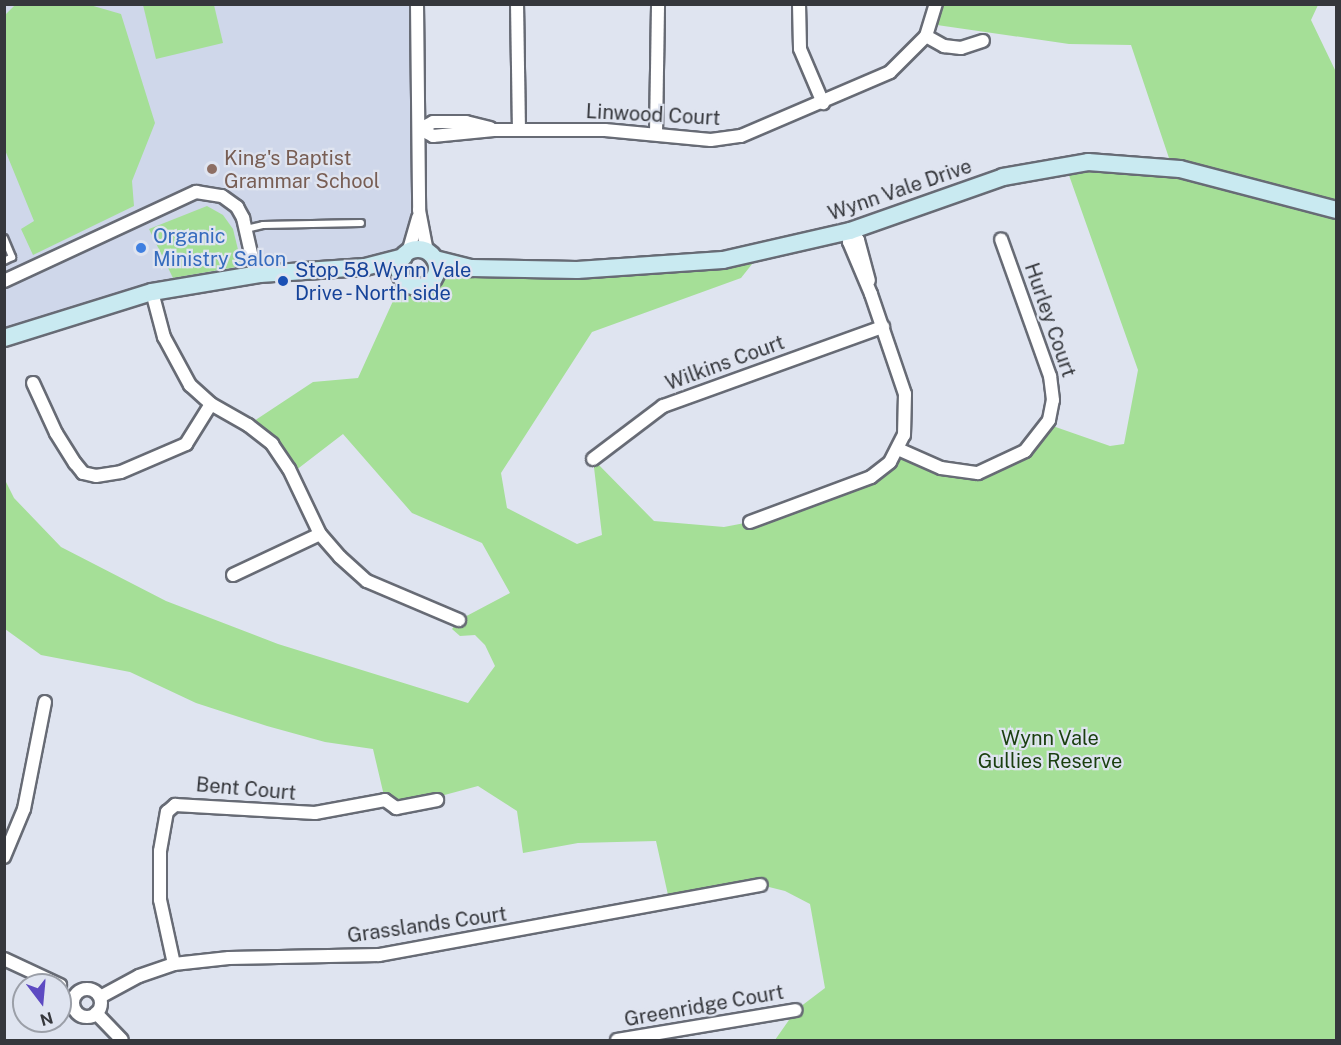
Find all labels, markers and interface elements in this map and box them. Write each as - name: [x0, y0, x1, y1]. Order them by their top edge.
- street label: Linwood Court: [585, 99, 721, 131]
- place label: King's Baptist Grammar School: [224, 146, 380, 193]
- street label: Wynn Vale Drive: [825, 154, 975, 226]
- marker: King's Baptist Grammar School: [205, 162, 219, 176]
- place label: Organic Ministry Salon: [153, 225, 286, 272]
- marker: Organic Ministry Salon: [134, 241, 148, 255]
- place label: Stop 58 Wynn Vale Drive - North side: [295, 258, 472, 305]
- street label: Hurley Court: [1019, 260, 1081, 380]
- marker: Stop 58 Wynn Vale Drive - North side: [276, 274, 290, 288]
- street label: Wilkins Court: [662, 330, 788, 396]
- park label: Wynn Vale Gullies Reserve: [978, 726, 1122, 773]
- street label: Bent Court: [195, 773, 297, 805]
- street label: Grasslands Court: [346, 902, 508, 948]
- north arrow: [12, 973, 72, 1033]
- street label: Greenridge Court: [622, 980, 786, 1032]
- text: N: [38, 1008, 55, 1030]

